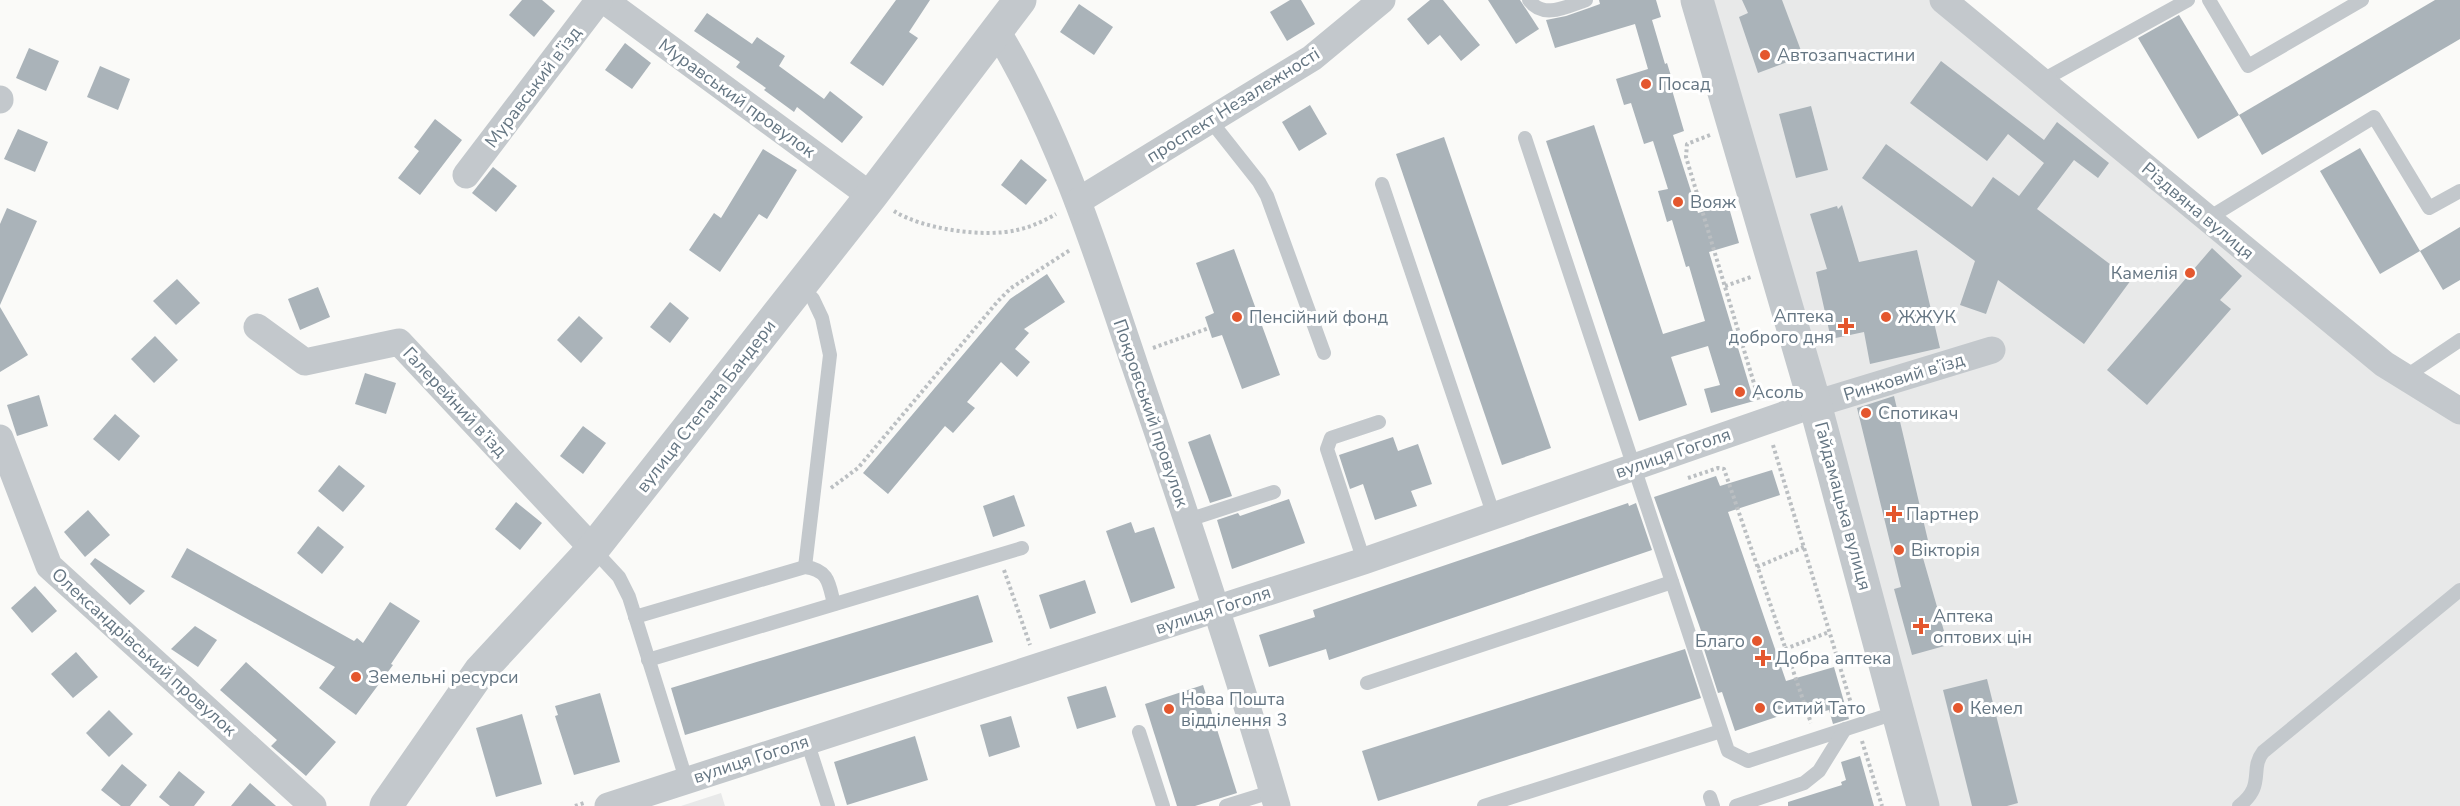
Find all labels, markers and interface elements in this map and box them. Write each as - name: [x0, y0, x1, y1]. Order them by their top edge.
- street label: Муравський в’їзд: [479, 21, 587, 153]
- street label: Муравський провулок: [654, 33, 821, 163]
- street label: проспект Незалежності: [1142, 42, 1324, 168]
- place label: Автозапчастини: [1777, 43, 1915, 67]
- marker: Автозапчастини: [1758, 48, 1772, 62]
- place label: Посад: [1658, 72, 1711, 96]
- marker: Посад: [1639, 77, 1653, 91]
- street label: Різдвяна вулиця: [2137, 157, 2259, 265]
- place label: Вояж: [1690, 190, 1737, 214]
- marker: Вояж: [1671, 195, 1685, 209]
- place label: Камелія: [2111, 261, 2178, 285]
- marker: Камелія: [2183, 266, 2197, 280]
- place label: Аптека доброго дня: [1729, 304, 1834, 349]
- place label: Пенсійний фонд: [1249, 305, 1389, 329]
- place label: ЖЖУК: [1898, 305, 1956, 329]
- marker: Пенсійний фонд: [1230, 310, 1244, 324]
- marker: ЖЖУК: [1879, 310, 1893, 324]
- street label: вулиця Степана Бандери: [631, 315, 781, 497]
- street label: Покровський провулок: [1108, 316, 1195, 511]
- marker: Аптека доброго дня: [1839, 319, 1853, 333]
- street label: Галерейний в’їзд: [398, 342, 513, 462]
- street label: Ринковий в’їзд: [1840, 347, 1968, 407]
- place label: Асоль: [1752, 380, 1804, 404]
- marker: Асоль: [1733, 385, 1747, 399]
- place label: Спотикач: [1878, 401, 1958, 425]
- marker: Спотикач: [1859, 406, 1873, 420]
- street label: Гайдамацька вулиця: [1809, 419, 1877, 593]
- street label: вулиця Гоголя: [1612, 422, 1734, 484]
- place label: Партнер: [1906, 502, 1979, 526]
- marker: Партнер: [1887, 507, 1901, 521]
- place label: Вікторія: [1911, 538, 1980, 562]
- marker: Вікторія: [1892, 543, 1906, 557]
- street label: Олександрівський провулок: [46, 562, 242, 742]
- street label: вулиця Гоголя: [1152, 580, 1274, 640]
- place label: Аптека оптових цін: [1933, 604, 2032, 649]
- marker: Аптека оптових цін: [1914, 619, 1928, 633]
- place label: Благо: [1695, 629, 1745, 653]
- marker: Благо: [1750, 634, 1764, 648]
- place label: Добра аптека: [1775, 646, 1891, 670]
- marker: Добра аптека: [1756, 651, 1770, 665]
- place label: Земельні ресурси: [368, 665, 519, 689]
- marker: Земельні ресурси: [349, 670, 363, 684]
- place label: Нова Пошта відділення 3: [1181, 687, 1287, 732]
- place label: Ситий Тато: [1772, 696, 1866, 720]
- place label: Кемел: [1970, 696, 2023, 720]
- marker: Ситий Тато: [1753, 701, 1767, 715]
- marker: Кемел: [1951, 701, 1965, 715]
- marker: Нова Пошта відділення 3: [1162, 702, 1176, 716]
- street label: вулиця Гоголя: [690, 729, 812, 789]

